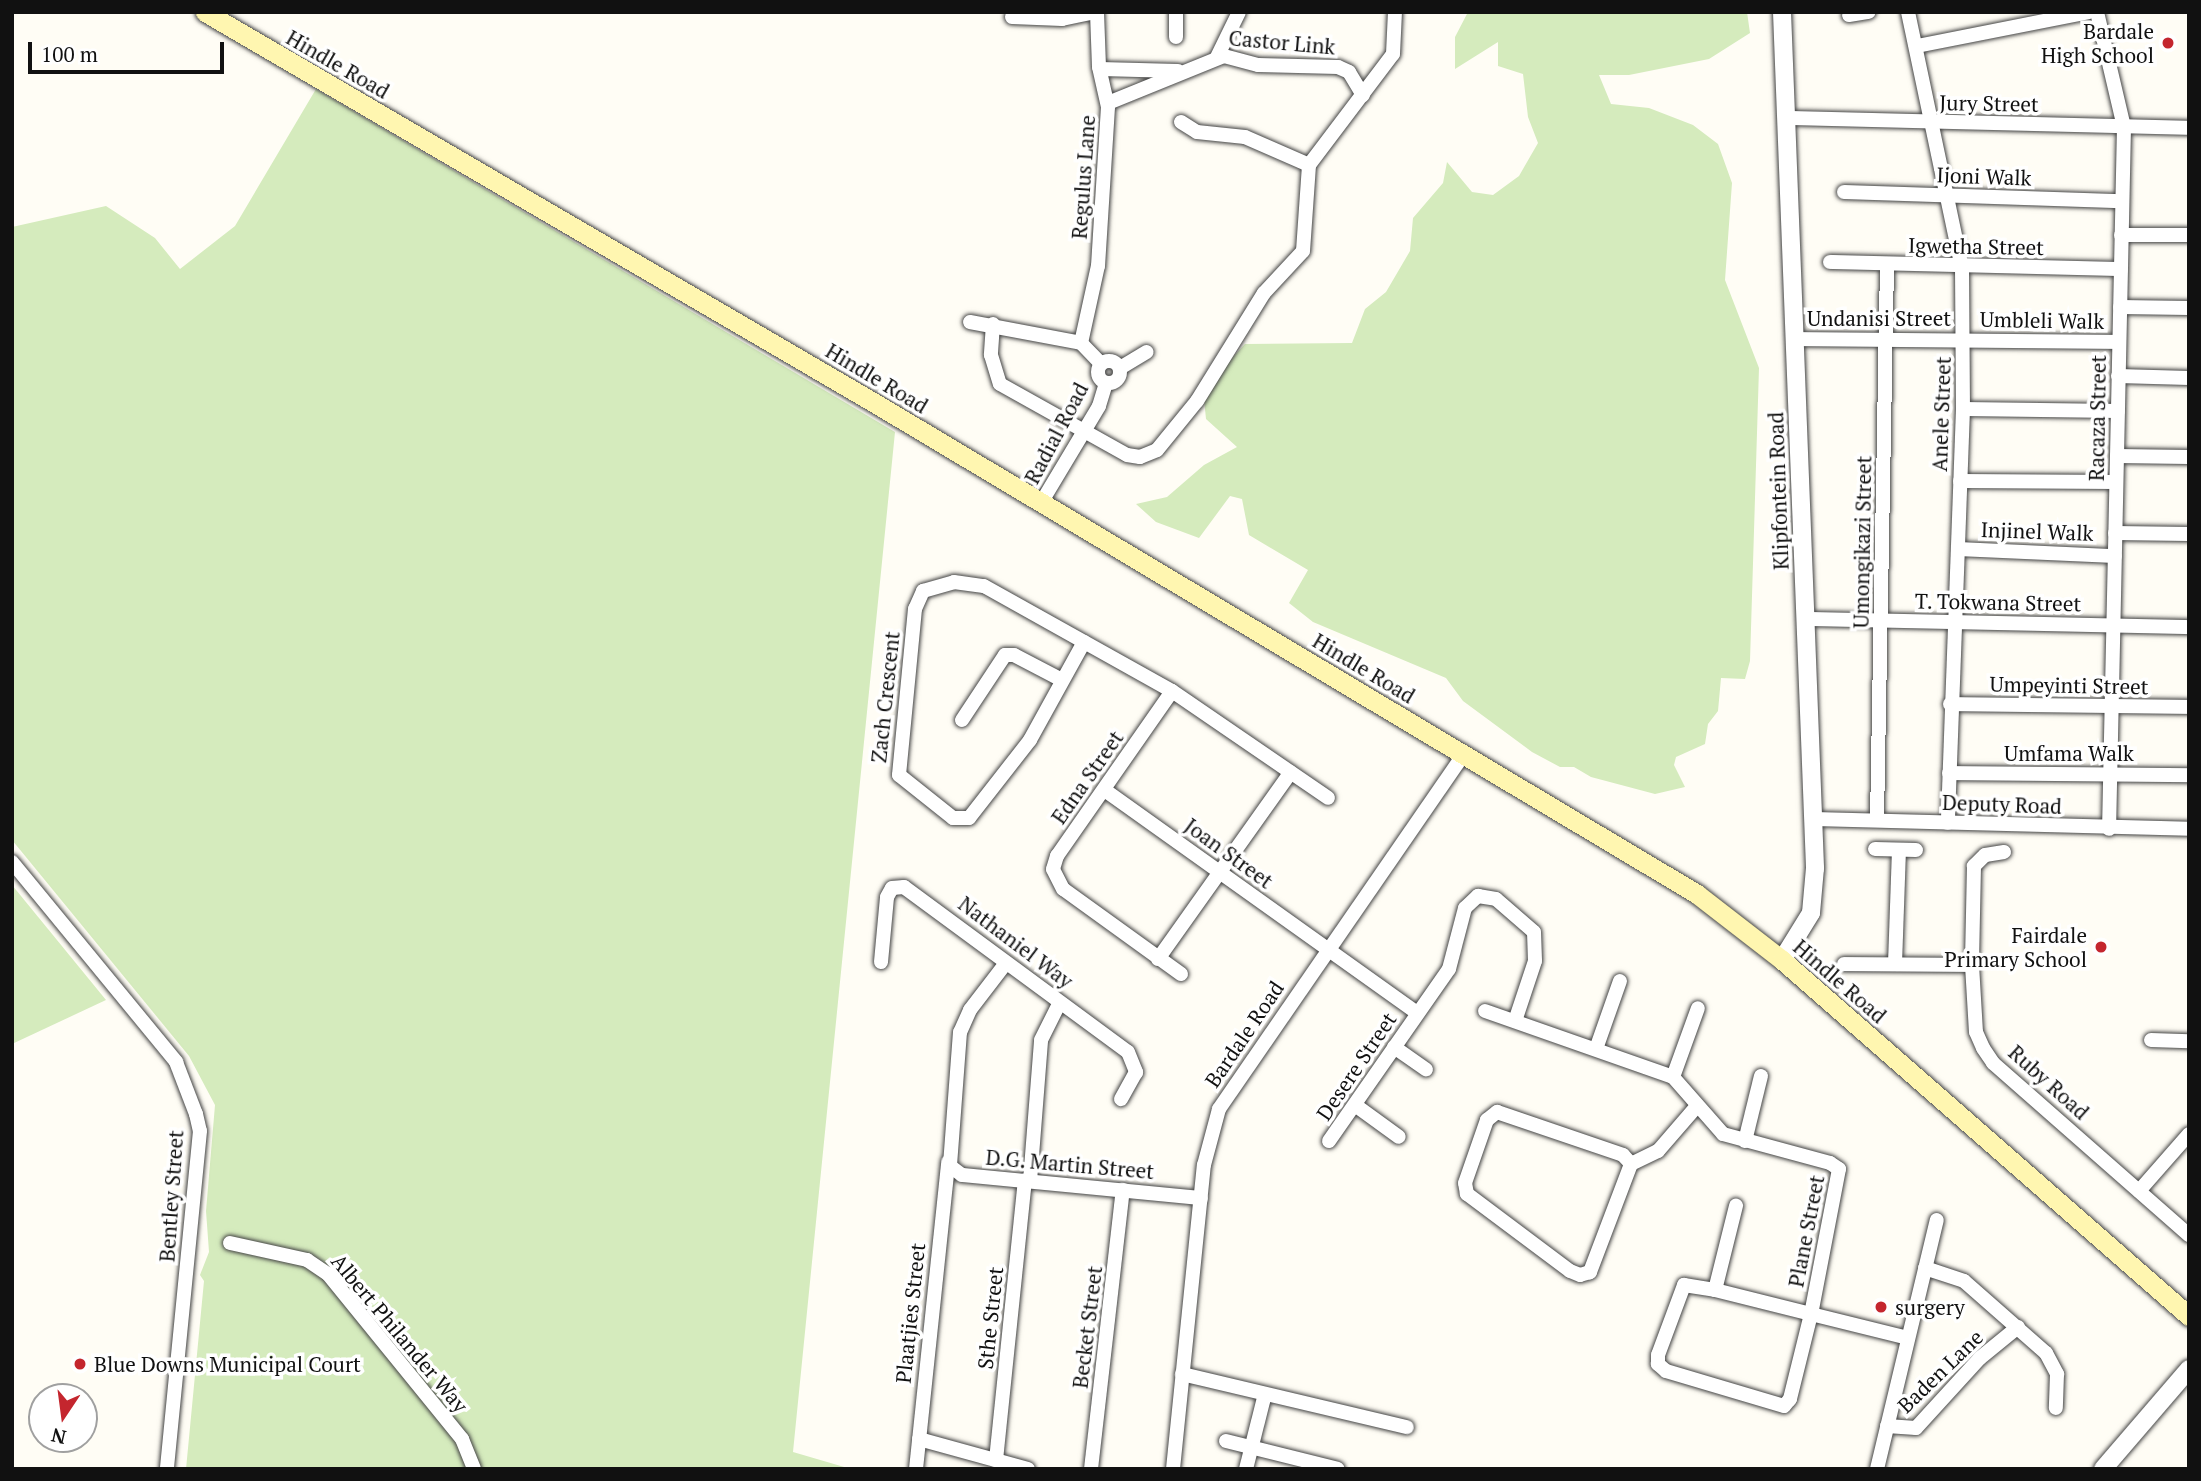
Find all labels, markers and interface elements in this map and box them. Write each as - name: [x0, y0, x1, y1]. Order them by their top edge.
- place label: Bardale High School: [2041, 18, 2154, 68]
- street label: Hindle Road: [282, 24, 394, 104]
- street label: Castor Link: [1228, 25, 1336, 59]
- scale bar: [32, 28, 228, 72]
- marker: Bardale High School: [2160, 35, 2176, 51]
- text: 100 m: [41, 40, 98, 68]
- street label: Jury Street: [1939, 90, 2039, 116]
- street label: Regulus Lane: [1066, 114, 1100, 240]
- street label: Ijoni Walk: [1936, 162, 2032, 190]
- street label: Igwetha Street: [1908, 232, 2044, 260]
- street label: Undanisi Street: [1807, 305, 1951, 331]
- street label: Umbleli Walk: [1980, 306, 2104, 334]
- street label: Hindle Road: [821, 338, 933, 418]
- street label: Racaza Street: [2083, 355, 2111, 481]
- street label: Anele Street: [1926, 356, 1956, 472]
- street label: Radial Road: [1019, 378, 1093, 488]
- street label: Klipfontein Road: [1763, 412, 1793, 570]
- street label: Umongikazi Street: [1848, 455, 1876, 629]
- street label: Injinel Walk: [1980, 516, 2094, 546]
- street label: T. Tokwana Street: [1914, 588, 2082, 616]
- street label: Hindle Road: [1308, 628, 1420, 708]
- street label: Zach Crescent: [866, 630, 904, 764]
- street label: Umpeyinti Street: [1989, 671, 2149, 699]
- street label: Edna Street: [1046, 726, 1128, 828]
- street label: Umfama Walk: [2004, 740, 2134, 766]
- street label: Deputy Road: [1942, 789, 2062, 819]
- street label: Joan Street: [1180, 813, 1278, 893]
- street label: Nathaniel Way: [954, 891, 1078, 993]
- place label: Fairdale Primary School: [1944, 922, 2087, 972]
- street label: Hindle Road: [1788, 934, 1892, 1028]
- marker: Fairdale Primary School: [2093, 939, 2109, 955]
- street label: Bardale Road: [1199, 976, 1289, 1092]
- street label: Desere Street: [1311, 1007, 1401, 1125]
- street label: Ruby Road: [2004, 1039, 2094, 1125]
- street label: Bentley Street: [154, 1129, 188, 1263]
- street label: D.G. Martin Street: [984, 1144, 1156, 1184]
- street label: Plane Street: [1783, 1173, 1829, 1289]
- street label: Plaatjies Street: [890, 1242, 930, 1384]
- street label: Albert Philander Way: [326, 1249, 474, 1417]
- street label: Becket Street: [1067, 1264, 1107, 1390]
- street label: Sthe Street: [972, 1265, 1008, 1371]
- place label: surgery: [1895, 1294, 1965, 1320]
- marker: surgery: [1873, 1299, 1889, 1315]
- street label: Baden Lane: [1892, 1324, 1988, 1418]
- place label: Blue Downs Municipal Court: [94, 1351, 361, 1377]
- marker: Blue Downs Municipal Court: [72, 1356, 88, 1372]
- north arrow: [28, 1383, 98, 1453]
- text: N: [49, 1423, 68, 1451]

